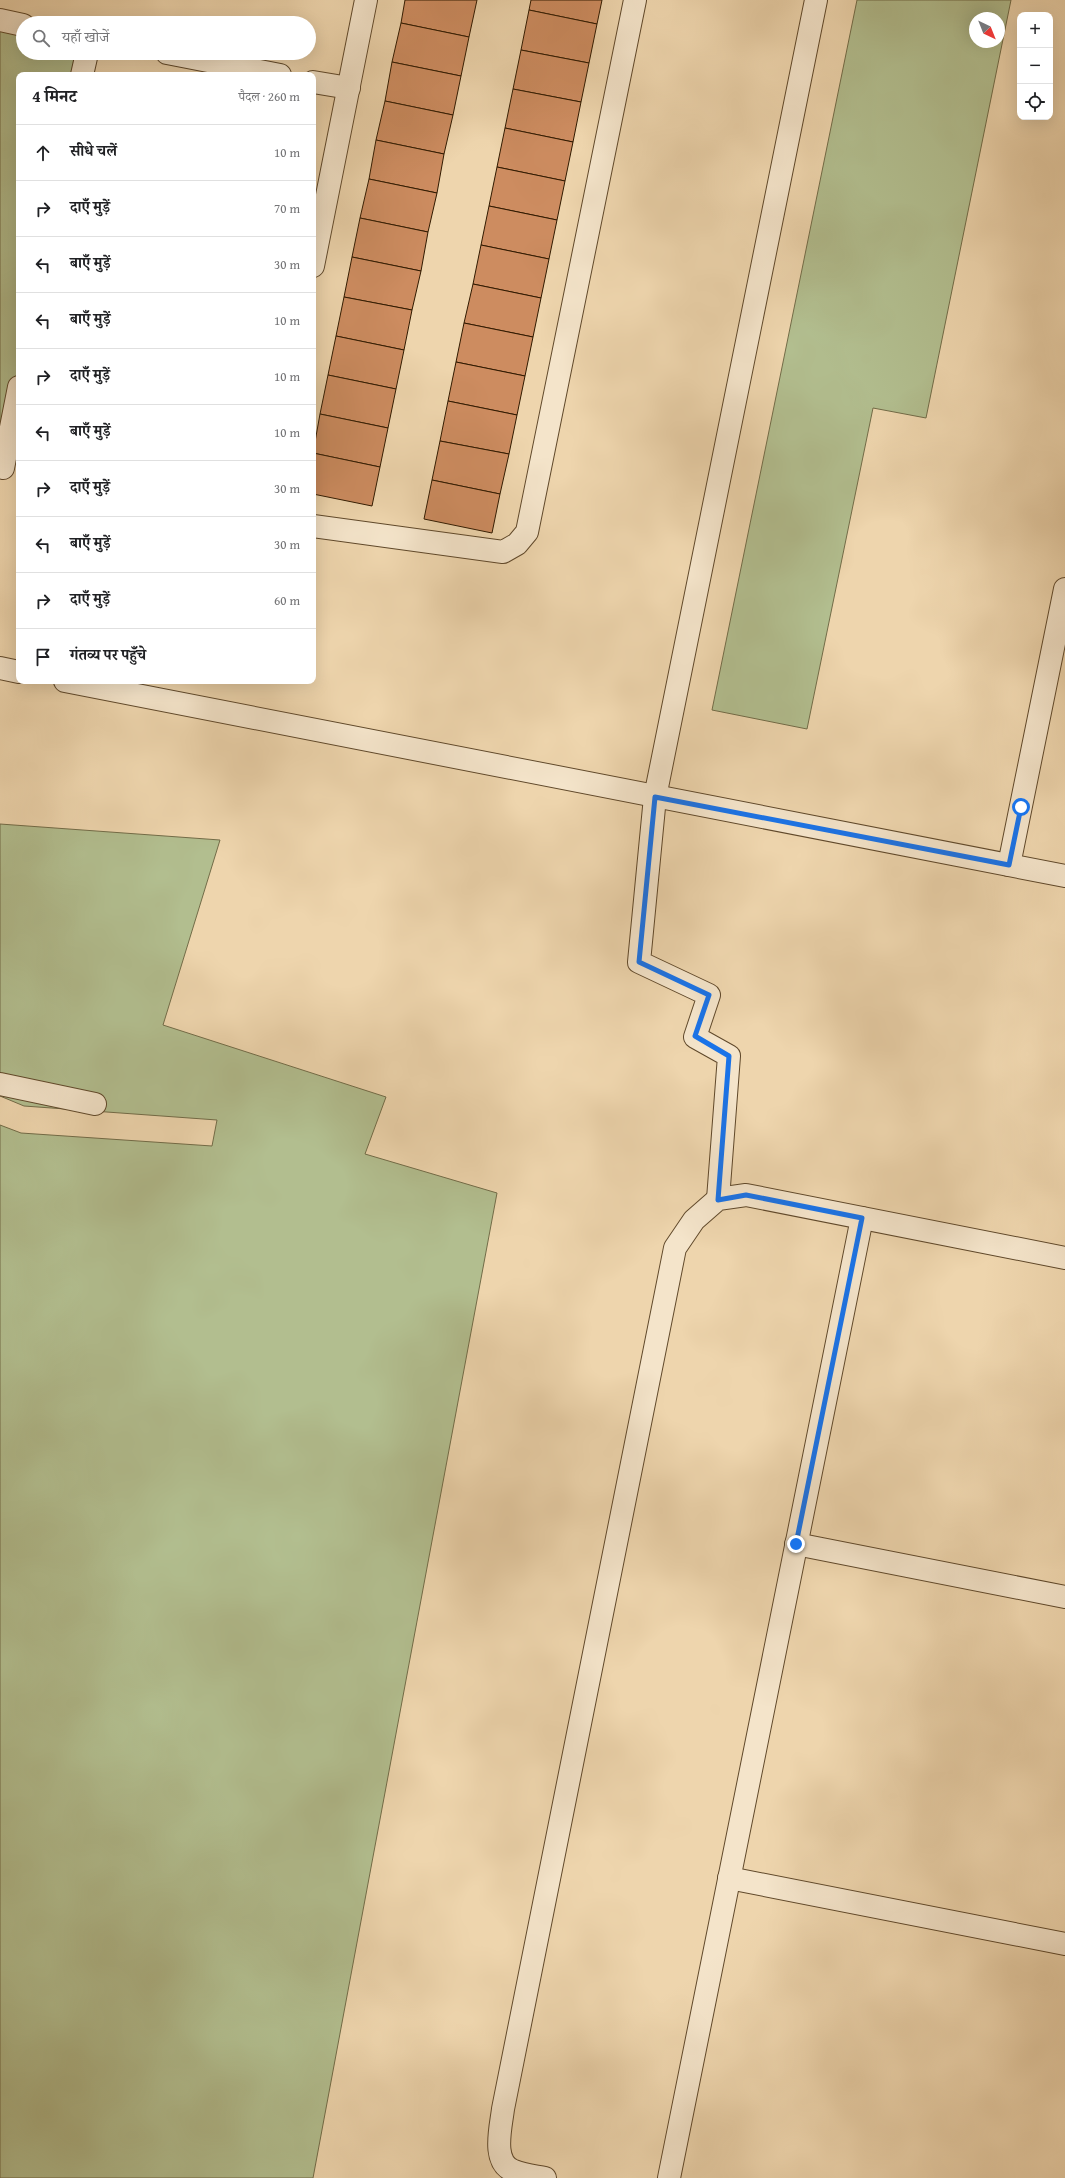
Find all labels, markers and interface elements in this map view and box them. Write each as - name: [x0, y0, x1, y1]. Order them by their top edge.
- north arrow: [969, 12, 1005, 48]
- map controls: [1017, 12, 1053, 120]
- button: +: [1017, 12, 1053, 48]
- search box: [16, 16, 316, 60]
- text: यहाँ खोजें: [62, 26, 109, 47]
- icon: search: [30, 27, 52, 49]
- button: −: [1017, 48, 1053, 84]
- text: 4 मिनट: [32, 83, 77, 108]
- button: locate: [1017, 84, 1053, 120]
- text: पैदल · 260 m: [239, 87, 300, 106]
- text: सीधे चलें: [70, 140, 117, 161]
- icon: ahead: [32, 142, 54, 164]
- text: 10 m: [274, 143, 300, 162]
- text: दाएँ मुड़ें: [70, 196, 110, 217]
- icon: right: [32, 198, 54, 220]
- text: 70 m: [274, 199, 300, 218]
- text: बाएँ मुड़ें: [70, 252, 111, 273]
- icon: left: [32, 254, 54, 276]
- text: 30 m: [274, 255, 300, 274]
- text: बाएँ मुड़ें: [70, 308, 111, 329]
- icon: left: [32, 310, 54, 332]
- text: 10 m: [274, 311, 300, 330]
- text: दाएँ मुड़ें: [70, 364, 110, 385]
- icon: right: [32, 366, 54, 388]
- text: 10 m: [274, 367, 300, 386]
- text: बाएँ मुड़ें: [70, 420, 111, 441]
- icon: left: [32, 422, 54, 444]
- text: 10 m: [274, 423, 300, 442]
- text: दाएँ मुड़ें: [70, 476, 110, 497]
- icon: right: [32, 478, 54, 500]
- text: 30 m: [274, 479, 300, 498]
- text: बाएँ मुड़ें: [70, 532, 111, 553]
- icon: left: [32, 534, 54, 556]
- text: 30 m: [274, 535, 300, 554]
- text: दाएँ मुड़ें: [70, 588, 110, 609]
- icon: right: [32, 590, 54, 612]
- text: 60 m: [274, 591, 300, 610]
- text: गंतव्य पर पहुँचे: [70, 644, 146, 665]
- icon: arrive: [32, 646, 54, 668]
- route start: [1012, 798, 1030, 816]
- route end: [787, 1535, 805, 1553]

